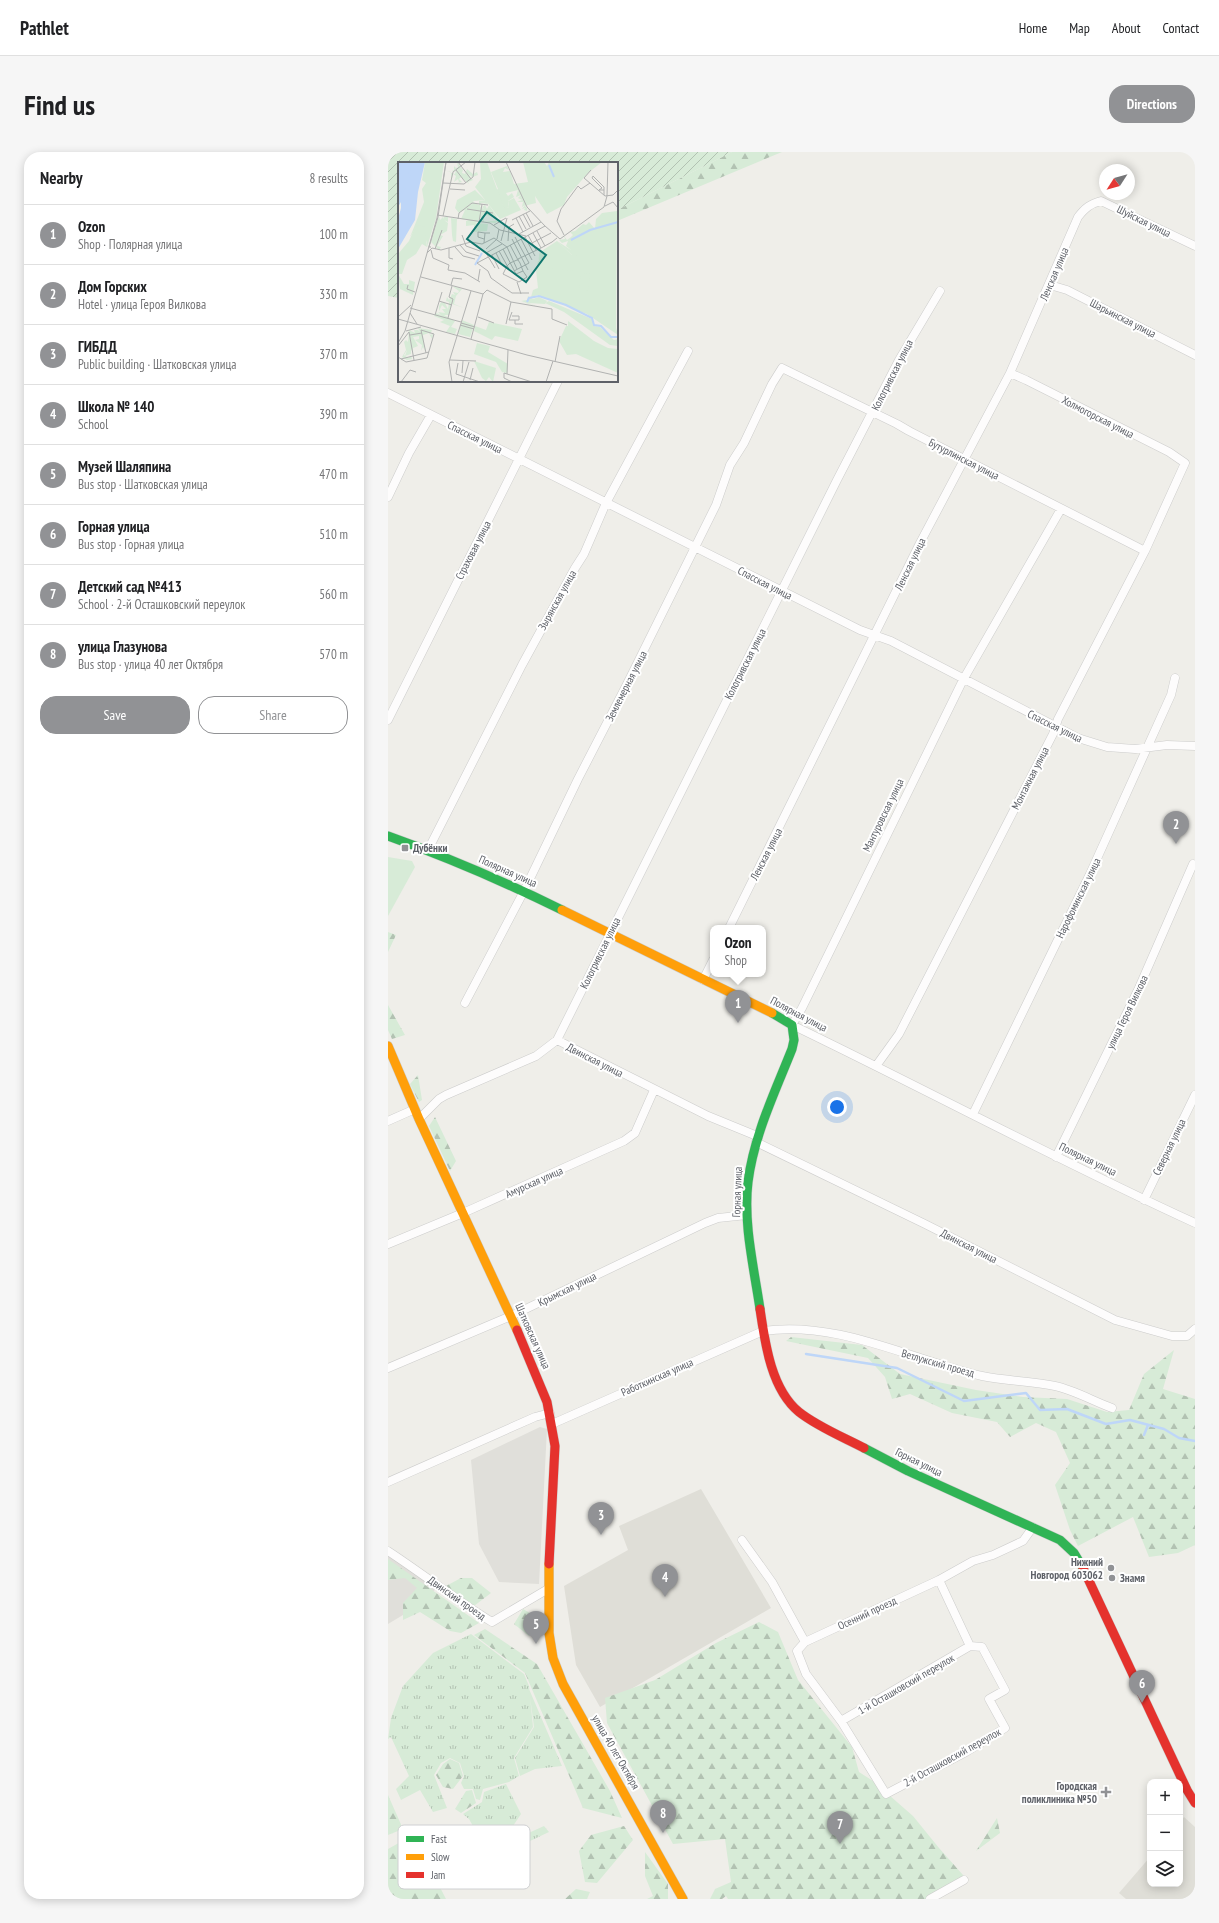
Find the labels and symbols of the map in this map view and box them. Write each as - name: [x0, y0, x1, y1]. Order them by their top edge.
- inset map: [398, 162, 618, 382]
- north arrow: [1099, 164, 1135, 200]
- street label: Шуйская улица: [1115, 202, 1173, 240]
- street label: Ленская улица: [1036, 245, 1071, 304]
- street label: Шарьинская улица: [1088, 295, 1158, 341]
- street label: Кологривская улица: [868, 337, 916, 413]
- street label: Холмогорская улица: [1060, 393, 1136, 441]
- street label: Спасская улица: [445, 418, 505, 456]
- street label: Бутурлинская улица: [926, 435, 1002, 483]
- street label: Страховая улица: [452, 518, 494, 582]
- street label: Ленская улица: [891, 536, 929, 593]
- street label: Спасская улица: [735, 563, 795, 603]
- street label: Зырянская улица: [535, 568, 579, 632]
- street label: Кологривская улица: [721, 626, 769, 702]
- street label: Землемерная улица: [602, 648, 650, 724]
- street label: Спасская улица: [1025, 707, 1085, 745]
- street label: Монтажная улица: [1008, 744, 1052, 812]
- street label: Мантуровская улица: [859, 776, 907, 854]
- pin: 2: [1163, 811, 1189, 844]
- street label: Ленская улица: [746, 826, 785, 883]
- place label: Дубёнки: [413, 841, 447, 855]
- marker: Дубёнки: [400, 843, 410, 853]
- street label: Полярная улица: [477, 852, 539, 890]
- street label: Нарофоминская улица: [1052, 856, 1104, 940]
- street label: Кологривская улица: [577, 915, 623, 991]
- street label: улица Героя Вилкова: [1103, 973, 1151, 1051]
- pin: 1: [725, 990, 751, 1023]
- street label: Полярная улица: [768, 993, 830, 1035]
- street label: Двинская улица: [564, 1040, 626, 1080]
- your location: [827, 1097, 847, 1117]
- street label: Северная улица: [1149, 1116, 1189, 1178]
- street label: Полярная улица: [1057, 1139, 1119, 1179]
- street label: Амурская улица: [503, 1163, 565, 1201]
- street label: Горная улица: [729, 1166, 745, 1218]
- street label: Двинская улица: [938, 1226, 1000, 1266]
- street label: Крымская улица: [535, 1269, 599, 1309]
- street label: Шатковская улица: [512, 1301, 554, 1371]
- street label: Ветлужский проезд: [900, 1346, 976, 1380]
- street label: Работкинская улица: [619, 1355, 695, 1399]
- street label: Горная улица: [893, 1445, 945, 1479]
- pin: 3: [588, 1502, 614, 1535]
- place label: Нижний Новгород 603062: [1031, 1555, 1103, 1582]
- marker: Нижний Новгород 603062: [1106, 1563, 1116, 1573]
- pin: 4: [652, 1564, 678, 1597]
- place label: Знамя: [1120, 1571, 1145, 1585]
- street label: Двинский проезд: [425, 1573, 489, 1623]
- marker: Знамя: [1107, 1573, 1117, 1583]
- street label: Осенний проезд: [835, 1593, 899, 1633]
- pin: 5: [523, 1611, 549, 1644]
- street label: 1-й Осташковский переулок: [855, 1650, 957, 1717]
- pin: 6: [1129, 1670, 1155, 1703]
- street label: улица 40 лет Октября: [589, 1712, 643, 1792]
- street label: 2-й Осташковский переулок: [901, 1724, 1004, 1790]
- place label: Городская поликлиника №50: [1022, 1779, 1097, 1806]
- marker: Городская поликлиника №50: [1100, 1786, 1112, 1798]
- pin: 8: [650, 1800, 676, 1833]
- pin: 7: [827, 1811, 853, 1844]
- legend: [398, 1825, 530, 1889]
- text: Fast: [431, 1832, 447, 1846]
- text: Slow: [431, 1850, 450, 1864]
- text: Jam: [430, 1868, 445, 1882]

